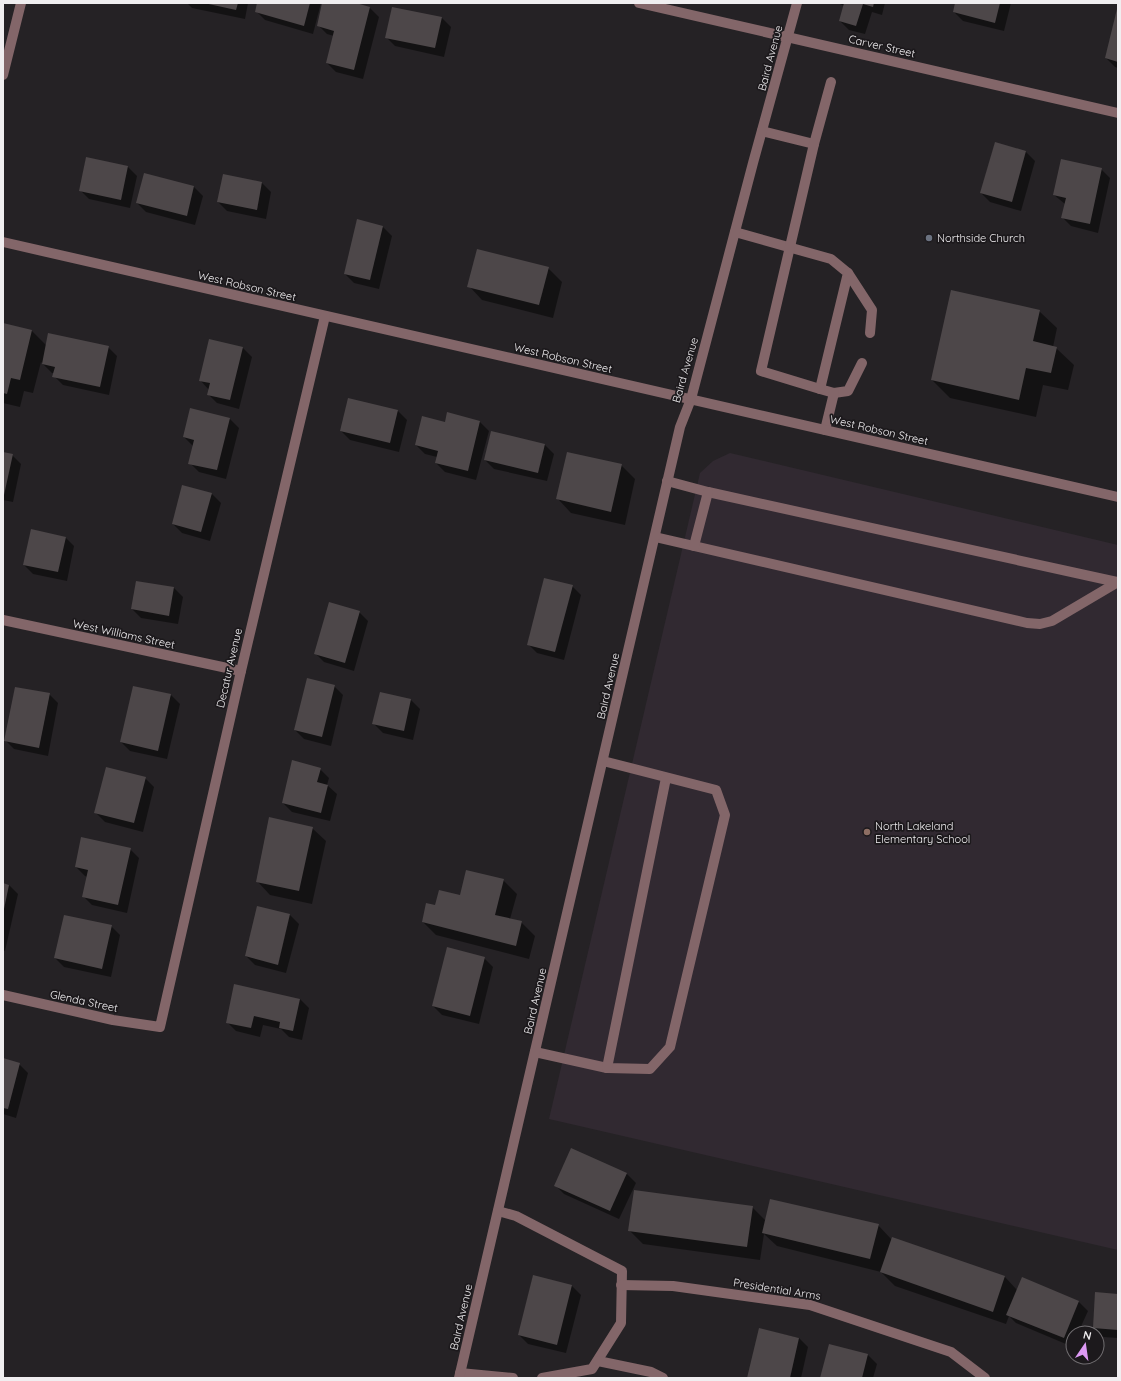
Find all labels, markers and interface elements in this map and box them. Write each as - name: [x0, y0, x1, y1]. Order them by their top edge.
- street label: Baird Avenue: [755, 24, 785, 92]
- street label: Carver Street: [847, 32, 917, 61]
- place label: Northside Church: [937, 231, 1025, 245]
- marker: Northside Church: [924, 233, 934, 243]
- street label: West Robson Street: [197, 268, 298, 304]
- street label: Baird Avenue: [669, 336, 701, 404]
- street label: West Robson Street: [513, 340, 614, 376]
- street label: West Robson Street: [829, 412, 930, 448]
- street label: West Williams Street: [72, 616, 177, 652]
- street label: Decatur Avenue: [213, 627, 245, 709]
- street label: Baird Avenue: [594, 652, 622, 720]
- place label: North Lakeland Elementary School: [875, 819, 970, 846]
- marker: North Lakeland Elementary School: [862, 827, 872, 837]
- street label: Baird Avenue: [521, 967, 549, 1035]
- street label: Glenda Street: [49, 987, 119, 1015]
- street label: Presidential Arms: [732, 1275, 822, 1303]
- street label: Baird Avenue: [447, 1283, 475, 1351]
- north arrow: [1065, 1325, 1105, 1365]
- text: N: [1082, 1328, 1093, 1343]

